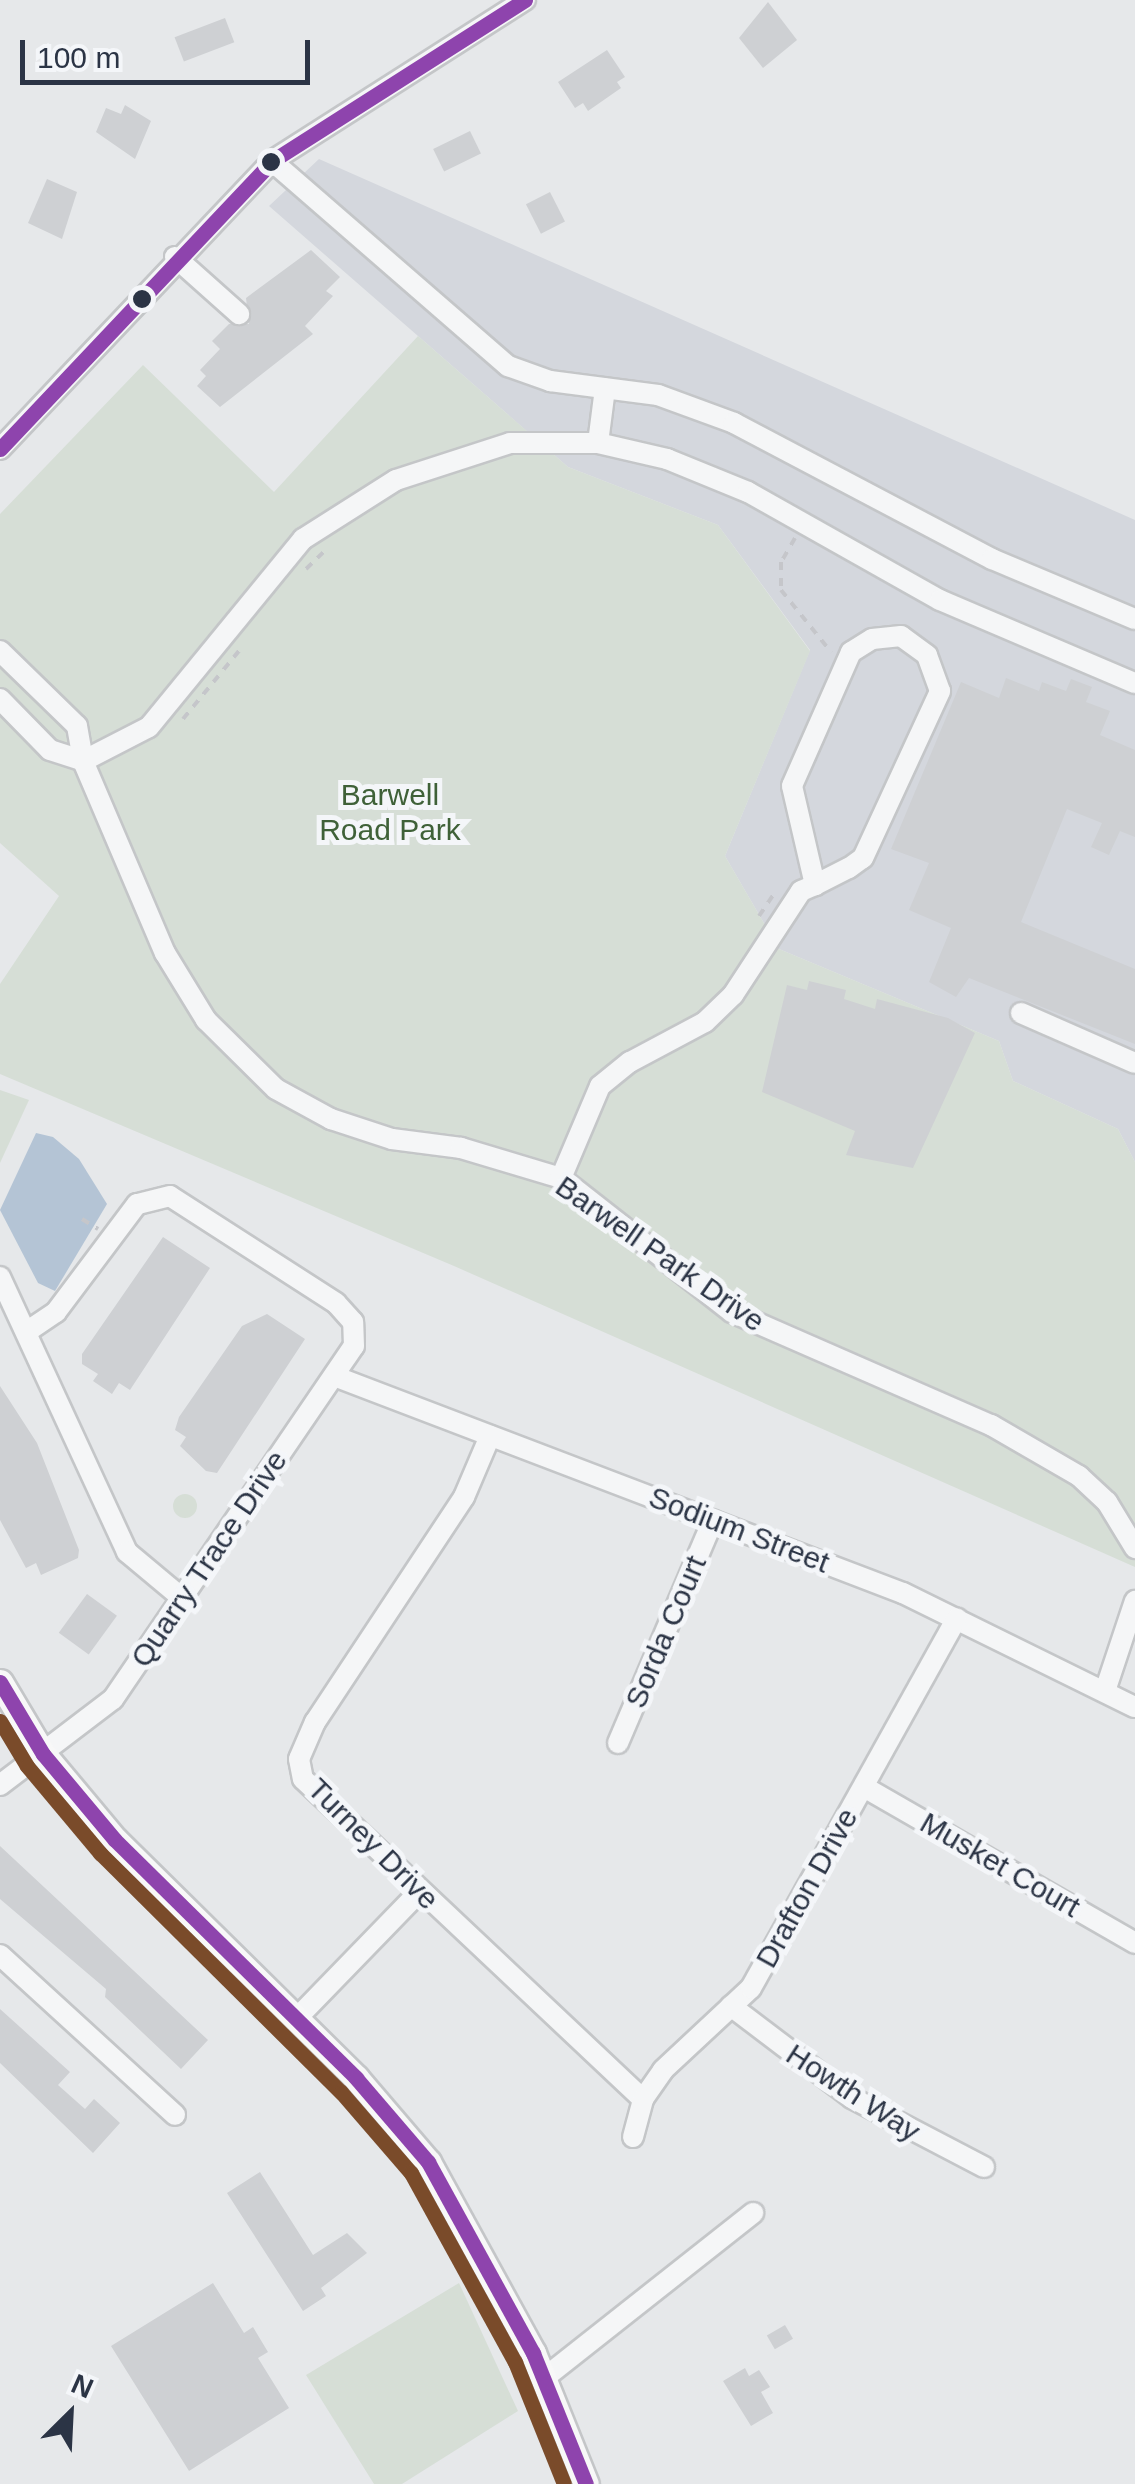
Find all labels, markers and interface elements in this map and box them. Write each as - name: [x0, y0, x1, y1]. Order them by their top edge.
- scale bar: [25, 20, 315, 82]
- text: 100 m: [37, 41, 120, 74]
- unlabelled marker: [261, 152, 281, 172]
- unlabelled marker: [132, 289, 152, 309]
- park label: Barwell Road Park: [319, 777, 461, 848]
- street label: Barwell Park Drive: [549, 1168, 771, 1340]
- street label: Quarry Trace Drive: [123, 1444, 295, 1674]
- street label: Sodium Street: [644, 1479, 834, 1581]
- street label: Sorda Court: [618, 1551, 714, 1713]
- street label: Turney Drive: [300, 1771, 446, 1917]
- street label: Drafton Drive: [748, 1802, 866, 1974]
- street label: Musket Court: [914, 1805, 1086, 1925]
- street label: Howth Way: [779, 2036, 927, 2150]
- north arrow: [20, 2364, 120, 2464]
- text: N: [67, 2368, 98, 2404]

